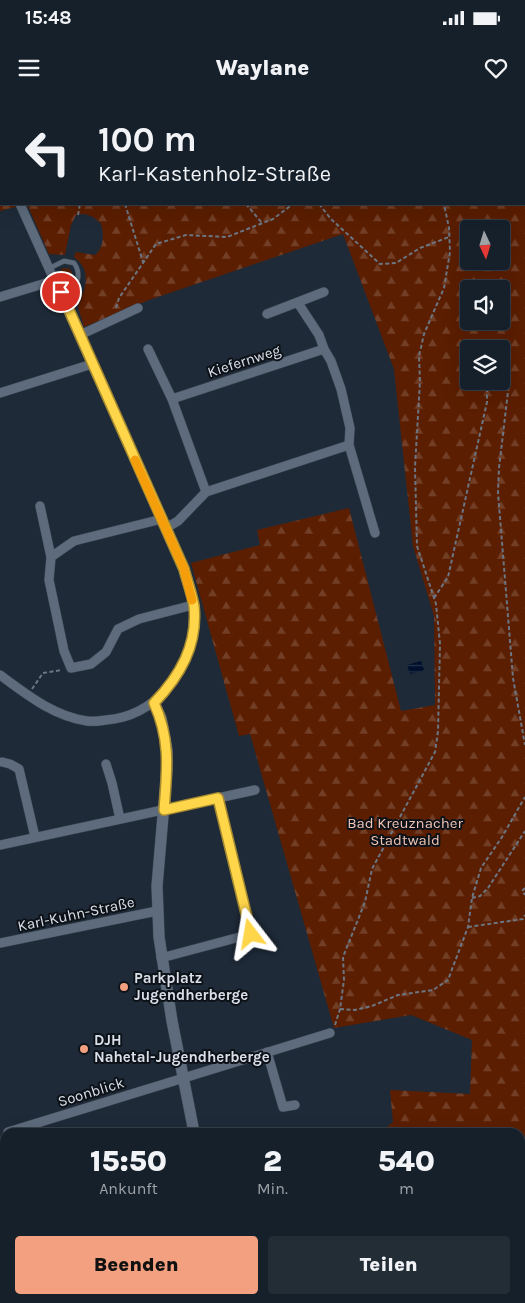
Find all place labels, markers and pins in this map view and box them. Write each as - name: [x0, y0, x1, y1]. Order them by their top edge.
- pin: [40, 271, 82, 313]
- place label: Parkplatz Jugendherberge: [134, 969, 248, 1004]
- marker: Parkplatz Jugendherberge: [118, 981, 130, 993]
- place label: DJH Nahetal-Jugendherberge: [94, 1031, 270, 1066]
- marker: DJH Nahetal-Jugendherberge: [78, 1043, 90, 1055]

